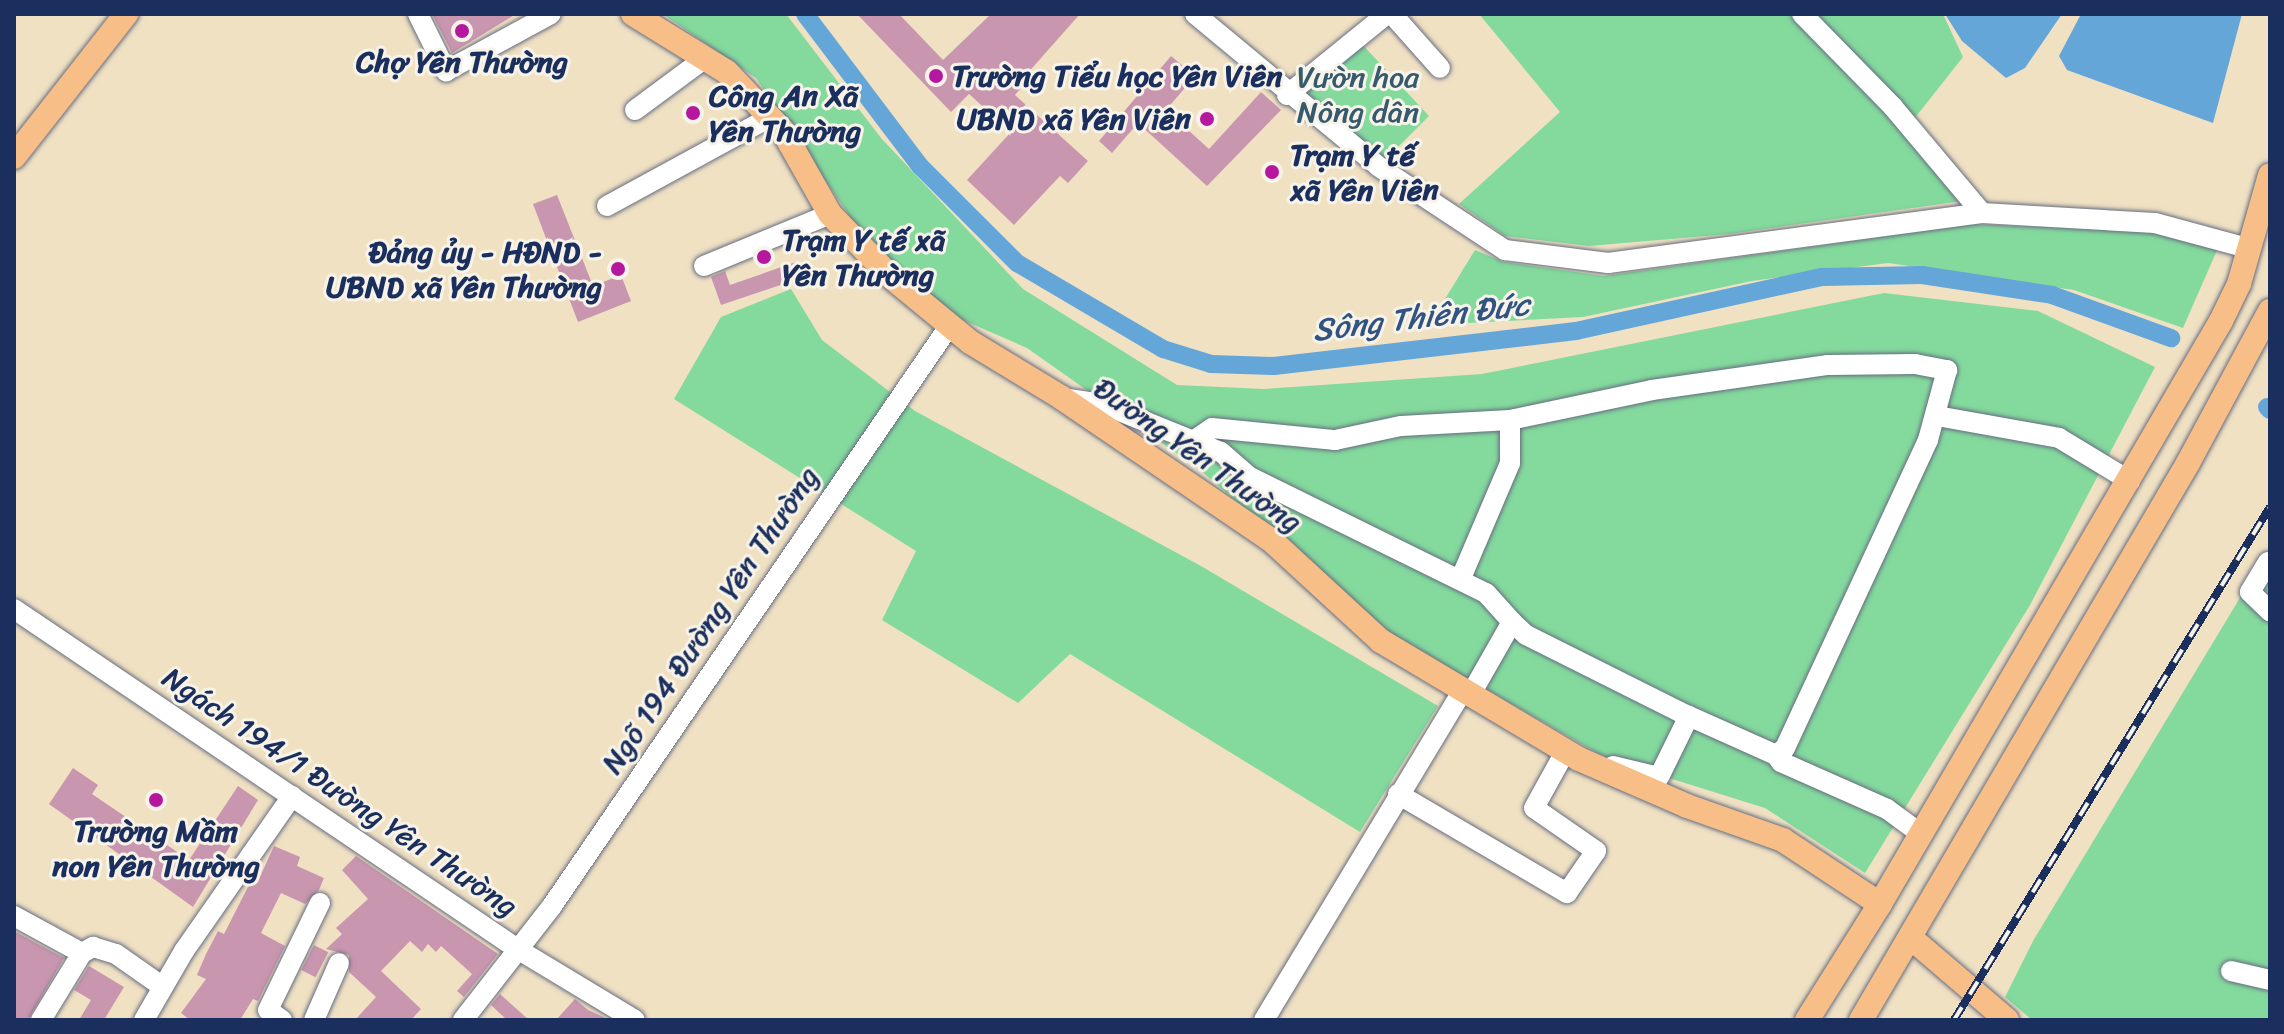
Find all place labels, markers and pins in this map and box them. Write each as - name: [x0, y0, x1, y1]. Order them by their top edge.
- marker: Chợ Yên Thường: [453, 22, 471, 40]
- place label: Chợ Yên Thường: [356, 44, 568, 80]
- place label: Trường Tiểu học Yên Viên: [952, 58, 1282, 94]
- marker: Trường Tiểu học Yên Viên: [927, 67, 945, 85]
- place label: Công An Xã Yên Thường: [709, 78, 862, 148]
- place label: UBND xã Yên Viên: [957, 101, 1191, 137]
- marker: Công An Xã Yên Thường: [684, 104, 702, 122]
- marker: UBND xã Yên Viên: [1198, 110, 1216, 128]
- place label: Trạm Y tế xã Yên Viên: [1290, 137, 1439, 208]
- marker: Trạm Y tế xã Yên Viên: [1261, 161, 1283, 183]
- place label: Trạm Y tế xã Yên Thường: [782, 222, 945, 292]
- place label: Đảng ủy - HĐND - UBND xã Yên Thường: [325, 234, 602, 304]
- marker: Trạm Y tế xã Yên Thường: [753, 246, 775, 268]
- marker: Đảng ủy - HĐND - UBND xã Yên Thường: [609, 260, 627, 278]
- marker: Trường Mầm non Yên Thường: [147, 791, 165, 809]
- place label: Trường Mầm non Yên Thường: [52, 813, 260, 884]

